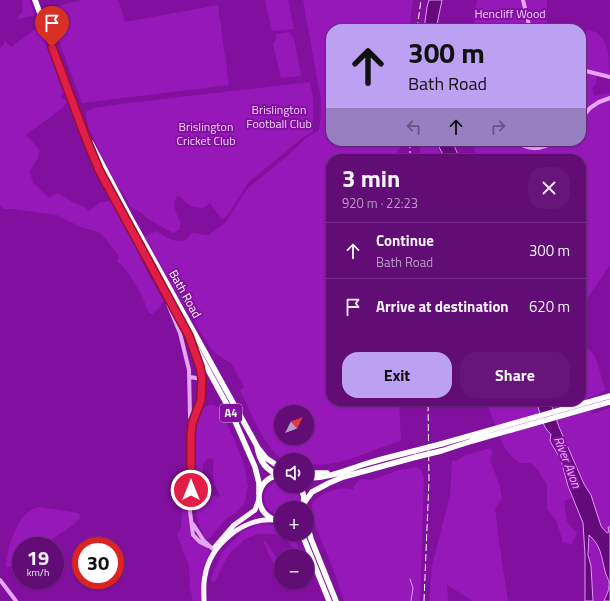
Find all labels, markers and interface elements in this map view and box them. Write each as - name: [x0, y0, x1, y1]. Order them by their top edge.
- park label: Hencliff Wood: [474, 4, 546, 23]
- pin: [35, 6, 69, 47]
- icon: arrive: [41, 12, 63, 34]
- text: 300 m: [408, 31, 485, 74]
- icon: ahead: [342, 40, 394, 92]
- text: Bath Road: [408, 70, 487, 97]
- park label: Brislington Football Club: [246, 100, 312, 133]
- icon: left: [403, 116, 425, 138]
- icon: ahead: [445, 116, 467, 138]
- icon: right: [487, 116, 509, 138]
- park label: Brislington Cricket Club: [177, 117, 235, 150]
- text: 3 min: [342, 160, 400, 196]
- button: close: [528, 167, 570, 209]
- text: 920 m · 22:23: [342, 193, 418, 213]
- text: Continue: [376, 229, 434, 252]
- text: 300 m: [529, 239, 570, 262]
- icon: ahead: [342, 240, 364, 262]
- text: Bath Road: [376, 252, 433, 272]
- street label: Bath Road: [164, 266, 207, 321]
- text: Arrive at destination: [376, 295, 509, 318]
- text: 620 m: [529, 295, 570, 318]
- icon: arrive: [342, 296, 364, 318]
- button: Exit: [342, 352, 452, 398]
- button: Share: [460, 352, 570, 398]
- road number: A4: [220, 404, 242, 422]
- north arrow: [274, 405, 314, 445]
- map controls: [274, 405, 314, 589]
- water label: River Avon: [549, 433, 587, 491]
- button: sound: [274, 453, 314, 493]
- position arrow: [170, 469, 212, 511]
- button: +: [274, 501, 314, 541]
- speed limit sign: 30: [72, 537, 124, 589]
- text: 19: [27, 542, 49, 573]
- button: −: [274, 549, 314, 589]
- text: km/h: [27, 565, 49, 580]

